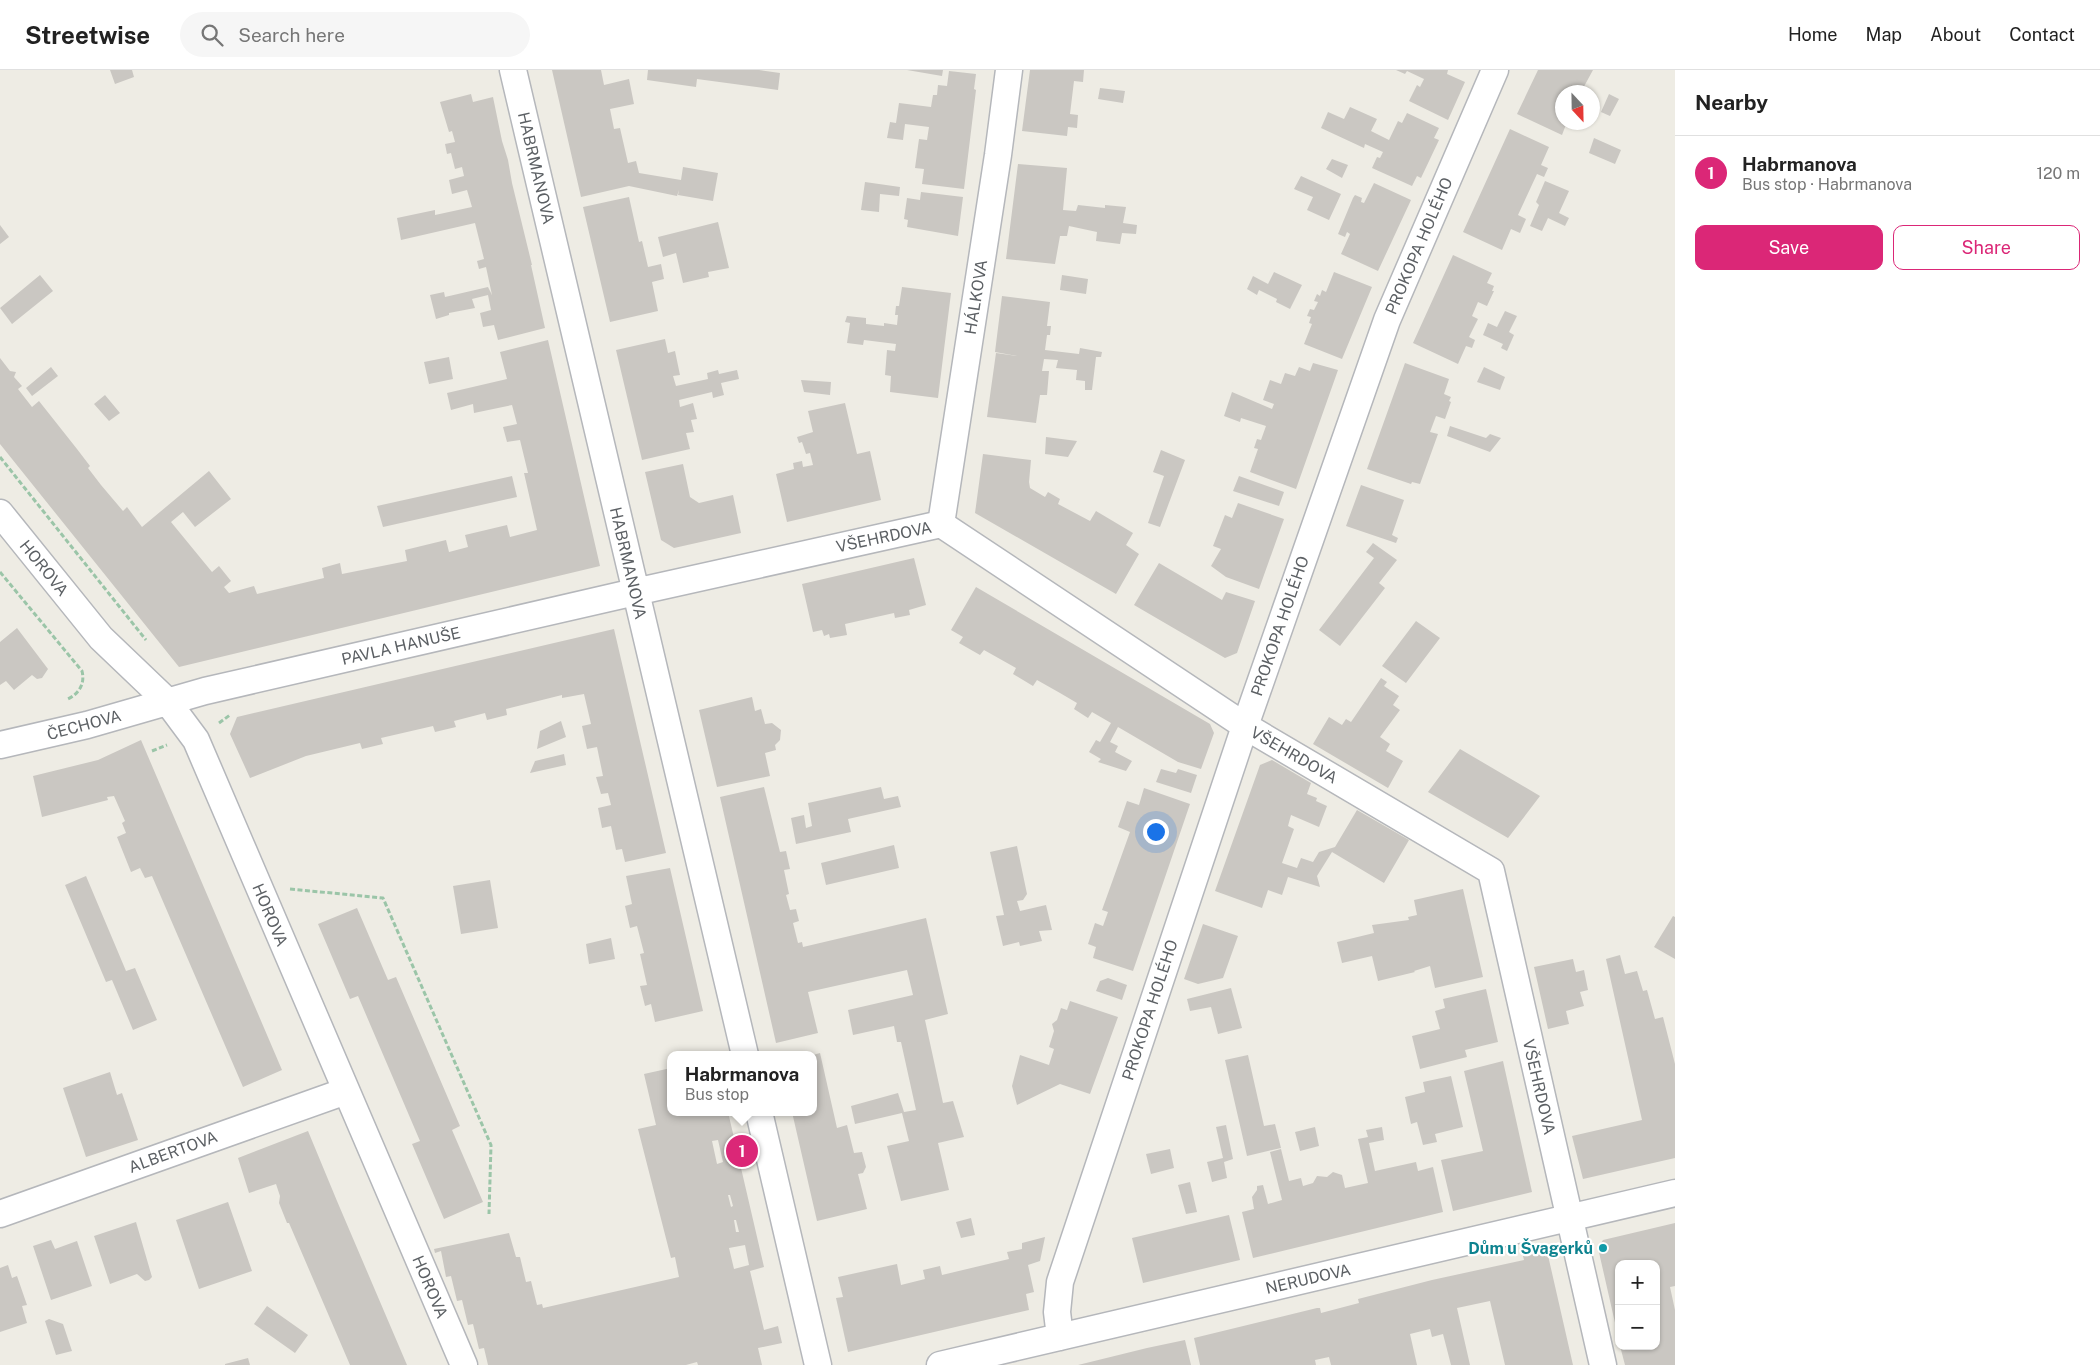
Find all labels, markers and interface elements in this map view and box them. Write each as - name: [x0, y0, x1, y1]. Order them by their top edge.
- search box: [180, 12, 530, 57]
- text: Streetwise: [25, 21, 150, 49]
- icon: search: [198, 21, 226, 49]
- text: Search here: [238, 24, 345, 46]
- text: Home: [1788, 24, 1838, 45]
- text: Map: [1866, 24, 1902, 45]
- text: About: [1930, 24, 1981, 45]
- text: Contact: [2009, 24, 2075, 45]
- north arrow: [1555, 85, 1600, 130]
- text: Nearby: [1695, 90, 1768, 115]
- street label: HABRMANOVA: [514, 110, 558, 226]
- text: Habrmanova: [1742, 153, 1857, 175]
- text: 1: [1708, 164, 1714, 183]
- text: 120 m: [2036, 164, 2080, 183]
- street label: PROKOPA HOLÉHO: [1381, 174, 1456, 317]
- text: Bus stop · Habrmanova: [1742, 175, 1912, 194]
- button: Save: [1695, 225, 1883, 270]
- button: Share: [1893, 225, 2080, 270]
- street label: HÁLKOVA: [960, 258, 991, 336]
- street label: HABRMANOVA: [606, 505, 650, 621]
- street label: VŠEHRDOVA: [834, 517, 934, 556]
- street label: HOROVA: [16, 536, 72, 600]
- street label: PROKOPA HOLÉHO: [1246, 553, 1313, 699]
- street label: PAVLA HANUŠE: [339, 622, 462, 669]
- street label: ČECHOVA: [45, 705, 123, 744]
- street label: VŠEHRDOVA: [1247, 722, 1341, 788]
- your location: [1143, 819, 1169, 845]
- street label: HOROVA: [248, 881, 292, 949]
- street label: PROKOPA HOLÉHO: [1117, 937, 1182, 1083]
- street label: VŠEHRDOVA: [1519, 1037, 1560, 1137]
- popup: [667, 1051, 817, 1116]
- text: Habrmanova: [685, 1063, 799, 1085]
- text: Bus stop: [685, 1085, 749, 1104]
- street label: ALBERTOVA: [126, 1127, 220, 1177]
- pin: 1: [726, 1132, 758, 1170]
- place label: Dům u Švagerků: [1468, 1238, 1593, 1258]
- marker: Dům u Švagerků: [1597, 1242, 1609, 1254]
- street label: HOROVA: [408, 1253, 452, 1321]
- street label: NERUDOVA: [1264, 1260, 1352, 1298]
- map controls: [1615, 1260, 1660, 1350]
- button: +: [1615, 1260, 1660, 1305]
- button: −: [1615, 1305, 1660, 1350]

